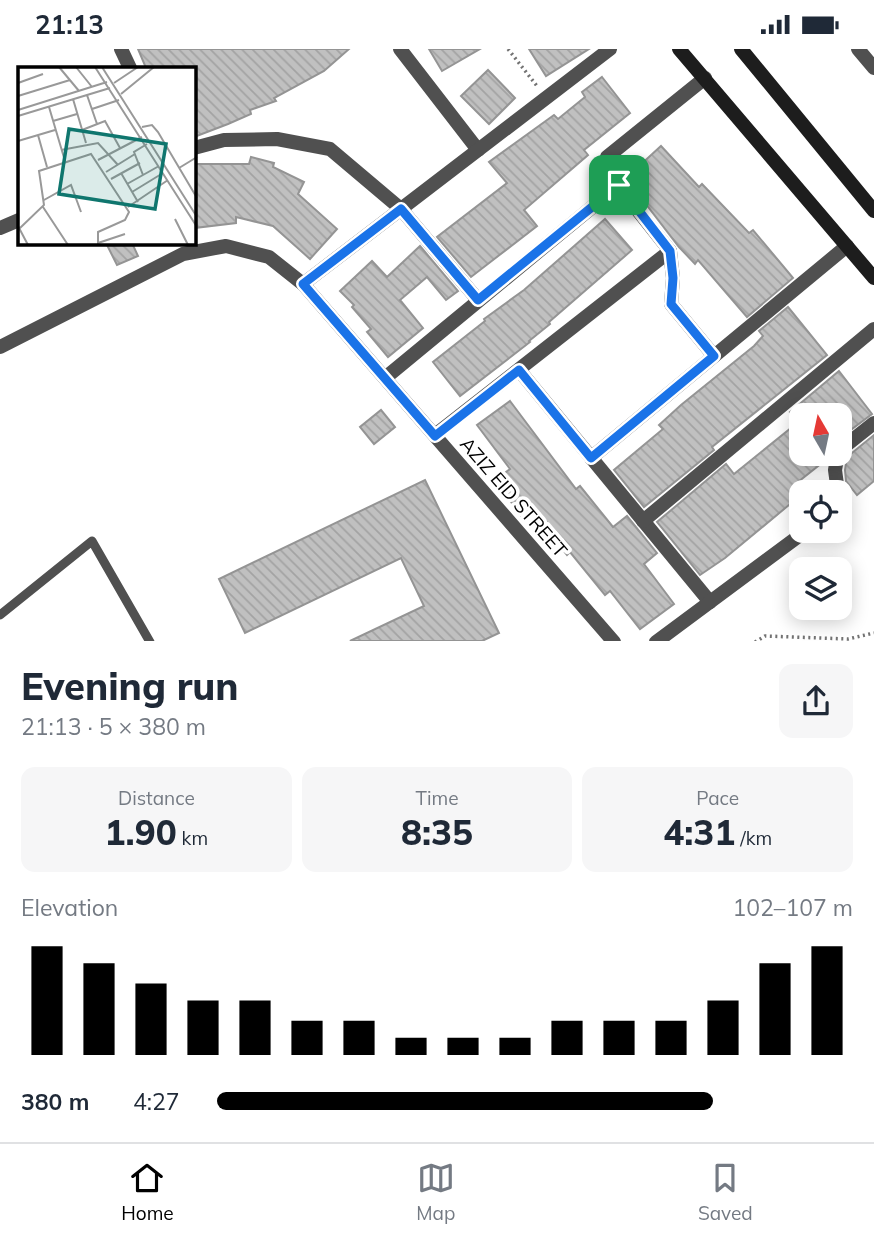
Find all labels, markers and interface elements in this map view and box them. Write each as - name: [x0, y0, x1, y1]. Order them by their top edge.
- text: 21:13: [35, 8, 104, 41]
- inset map: [18, 67, 196, 245]
- pin: [589, 155, 649, 215]
- icon: arrive: [600, 166, 638, 204]
- north arrow: [789, 403, 852, 465]
- map controls: [789, 403, 852, 620]
- street label: AZIZ EID STREET: [455, 432, 573, 562]
- button: locate: [789, 480, 852, 543]
- button: layers: [789, 557, 852, 620]
- text: Evening run: [21, 662, 239, 710]
- button: share: [779, 664, 853, 738]
- text: 21:13 · 5 × 380 m: [21, 712, 206, 741]
- text: Distance: [118, 786, 195, 810]
- text: Time: [415, 786, 459, 810]
- text: Pace: [696, 786, 739, 810]
- text: 1.90: [105, 810, 177, 854]
- text: 8:35: [401, 810, 473, 854]
- text: 4:31: [663, 810, 735, 854]
- text: km: [177, 826, 208, 850]
- text: /km: [735, 826, 772, 850]
- text: Elevation: [21, 893, 118, 922]
- text: 102–107 m: [732, 893, 853, 922]
- text: 380 m: [21, 1087, 89, 1116]
- text: 4:27: [133, 1087, 180, 1116]
- tab: Home: [121, 1159, 174, 1225]
- tab: Map: [416, 1159, 455, 1225]
- tab: Saved: [698, 1159, 753, 1225]

